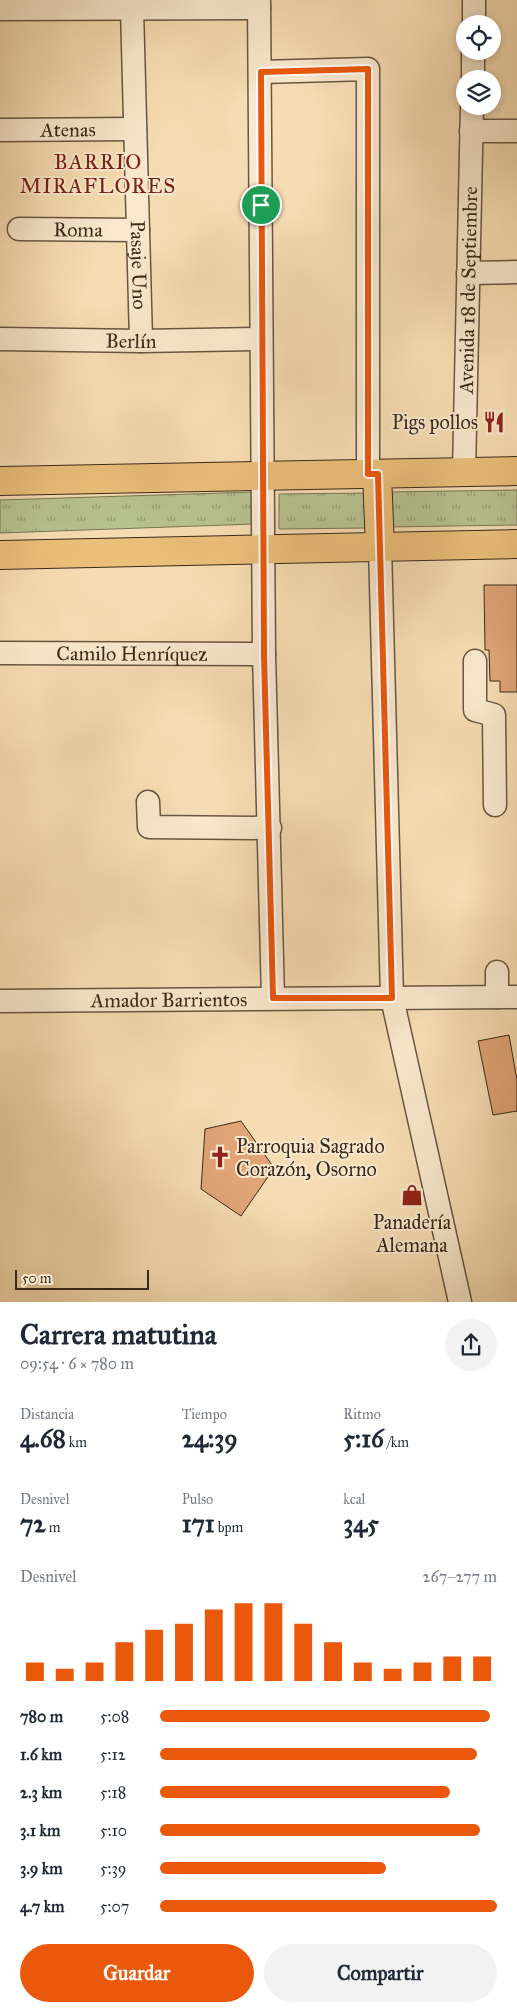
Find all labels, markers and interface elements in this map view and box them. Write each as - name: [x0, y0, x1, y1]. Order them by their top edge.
- map controls: [456, 15, 501, 115]
- button: locate: [456, 15, 501, 60]
- button: layers: [456, 70, 501, 115]
- street label: Atenas: [39, 117, 96, 142]
- district label: BARRIO MIRAFLORES: [20, 149, 176, 199]
- pin: [240, 184, 282, 226]
- street label: Avenida 18 de Septiembre: [454, 186, 482, 395]
- icon: arrive: [247, 191, 275, 219]
- street label: Roma: [53, 217, 103, 242]
- street label: Pasaje Uno: [126, 220, 152, 310]
- street label: Berlín: [105, 328, 157, 353]
- restaurant icon: Pigs pollos: [481, 409, 507, 435]
- place label: Pigs pollos: [392, 410, 478, 435]
- street label: Camilo Henríquez: [56, 641, 208, 667]
- street label: Amador Barrientos: [90, 987, 247, 1012]
- place label: Parroquia Sagrado Corazón, Osorno: [236, 1134, 385, 1181]
- church icon: Parroquia Sagrado Corazón, Osorno: [207, 1144, 233, 1170]
- shop icon: Panadería Alemana: [399, 1182, 425, 1208]
- place label: Panadería Alemana: [373, 1210, 452, 1257]
- scale bar: [15, 1267, 149, 1290]
- text: 50 m: [22, 1270, 51, 1287]
- text: Carrera matutina: [20, 1317, 217, 1352]
- button: share: [445, 1319, 497, 1371]
- text: 09:54 · 6 × 780 m: [20, 1354, 134, 1373]
- text: Distancia: [20, 1406, 74, 1423]
- text: Tiempo: [182, 1406, 227, 1423]
- text: Ritmo: [343, 1406, 381, 1423]
- text: 4.68: [20, 1423, 66, 1454]
- text: 24:39: [182, 1423, 238, 1454]
- text: 5:16: [343, 1423, 384, 1454]
- text: km: [66, 1434, 87, 1451]
- text: /km: [384, 1434, 409, 1451]
- text: Desnivel: [20, 1491, 69, 1508]
- text: Pulso: [182, 1491, 213, 1508]
- text: kcal: [343, 1491, 365, 1508]
- text: 72: [20, 1508, 46, 1539]
- text: 171: [182, 1508, 215, 1539]
- text: 345: [343, 1508, 379, 1539]
- text: m: [46, 1519, 60, 1536]
- text: bpm: [215, 1519, 243, 1536]
- text: Desnivel: [20, 1567, 76, 1586]
- text: 267–277 m: [423, 1567, 497, 1586]
- text: 780 m: [20, 1707, 63, 1726]
- text: 5:08: [100, 1707, 129, 1726]
- text: 1.6 km: [20, 1745, 62, 1764]
- text: 5:12: [100, 1745, 126, 1764]
- text: 2.3 km: [20, 1783, 62, 1802]
- text: 5:18: [100, 1783, 126, 1802]
- text: 3.1 km: [20, 1821, 60, 1840]
- text: 5:10: [100, 1821, 127, 1840]
- text: 3.9 km: [20, 1859, 63, 1878]
- text: 5:39: [100, 1859, 126, 1878]
- text: 4.7 km: [20, 1897, 65, 1916]
- text: 5:07: [100, 1897, 129, 1916]
- button: Guardar: [20, 1944, 254, 2002]
- button: Compartir: [264, 1944, 497, 2002]

